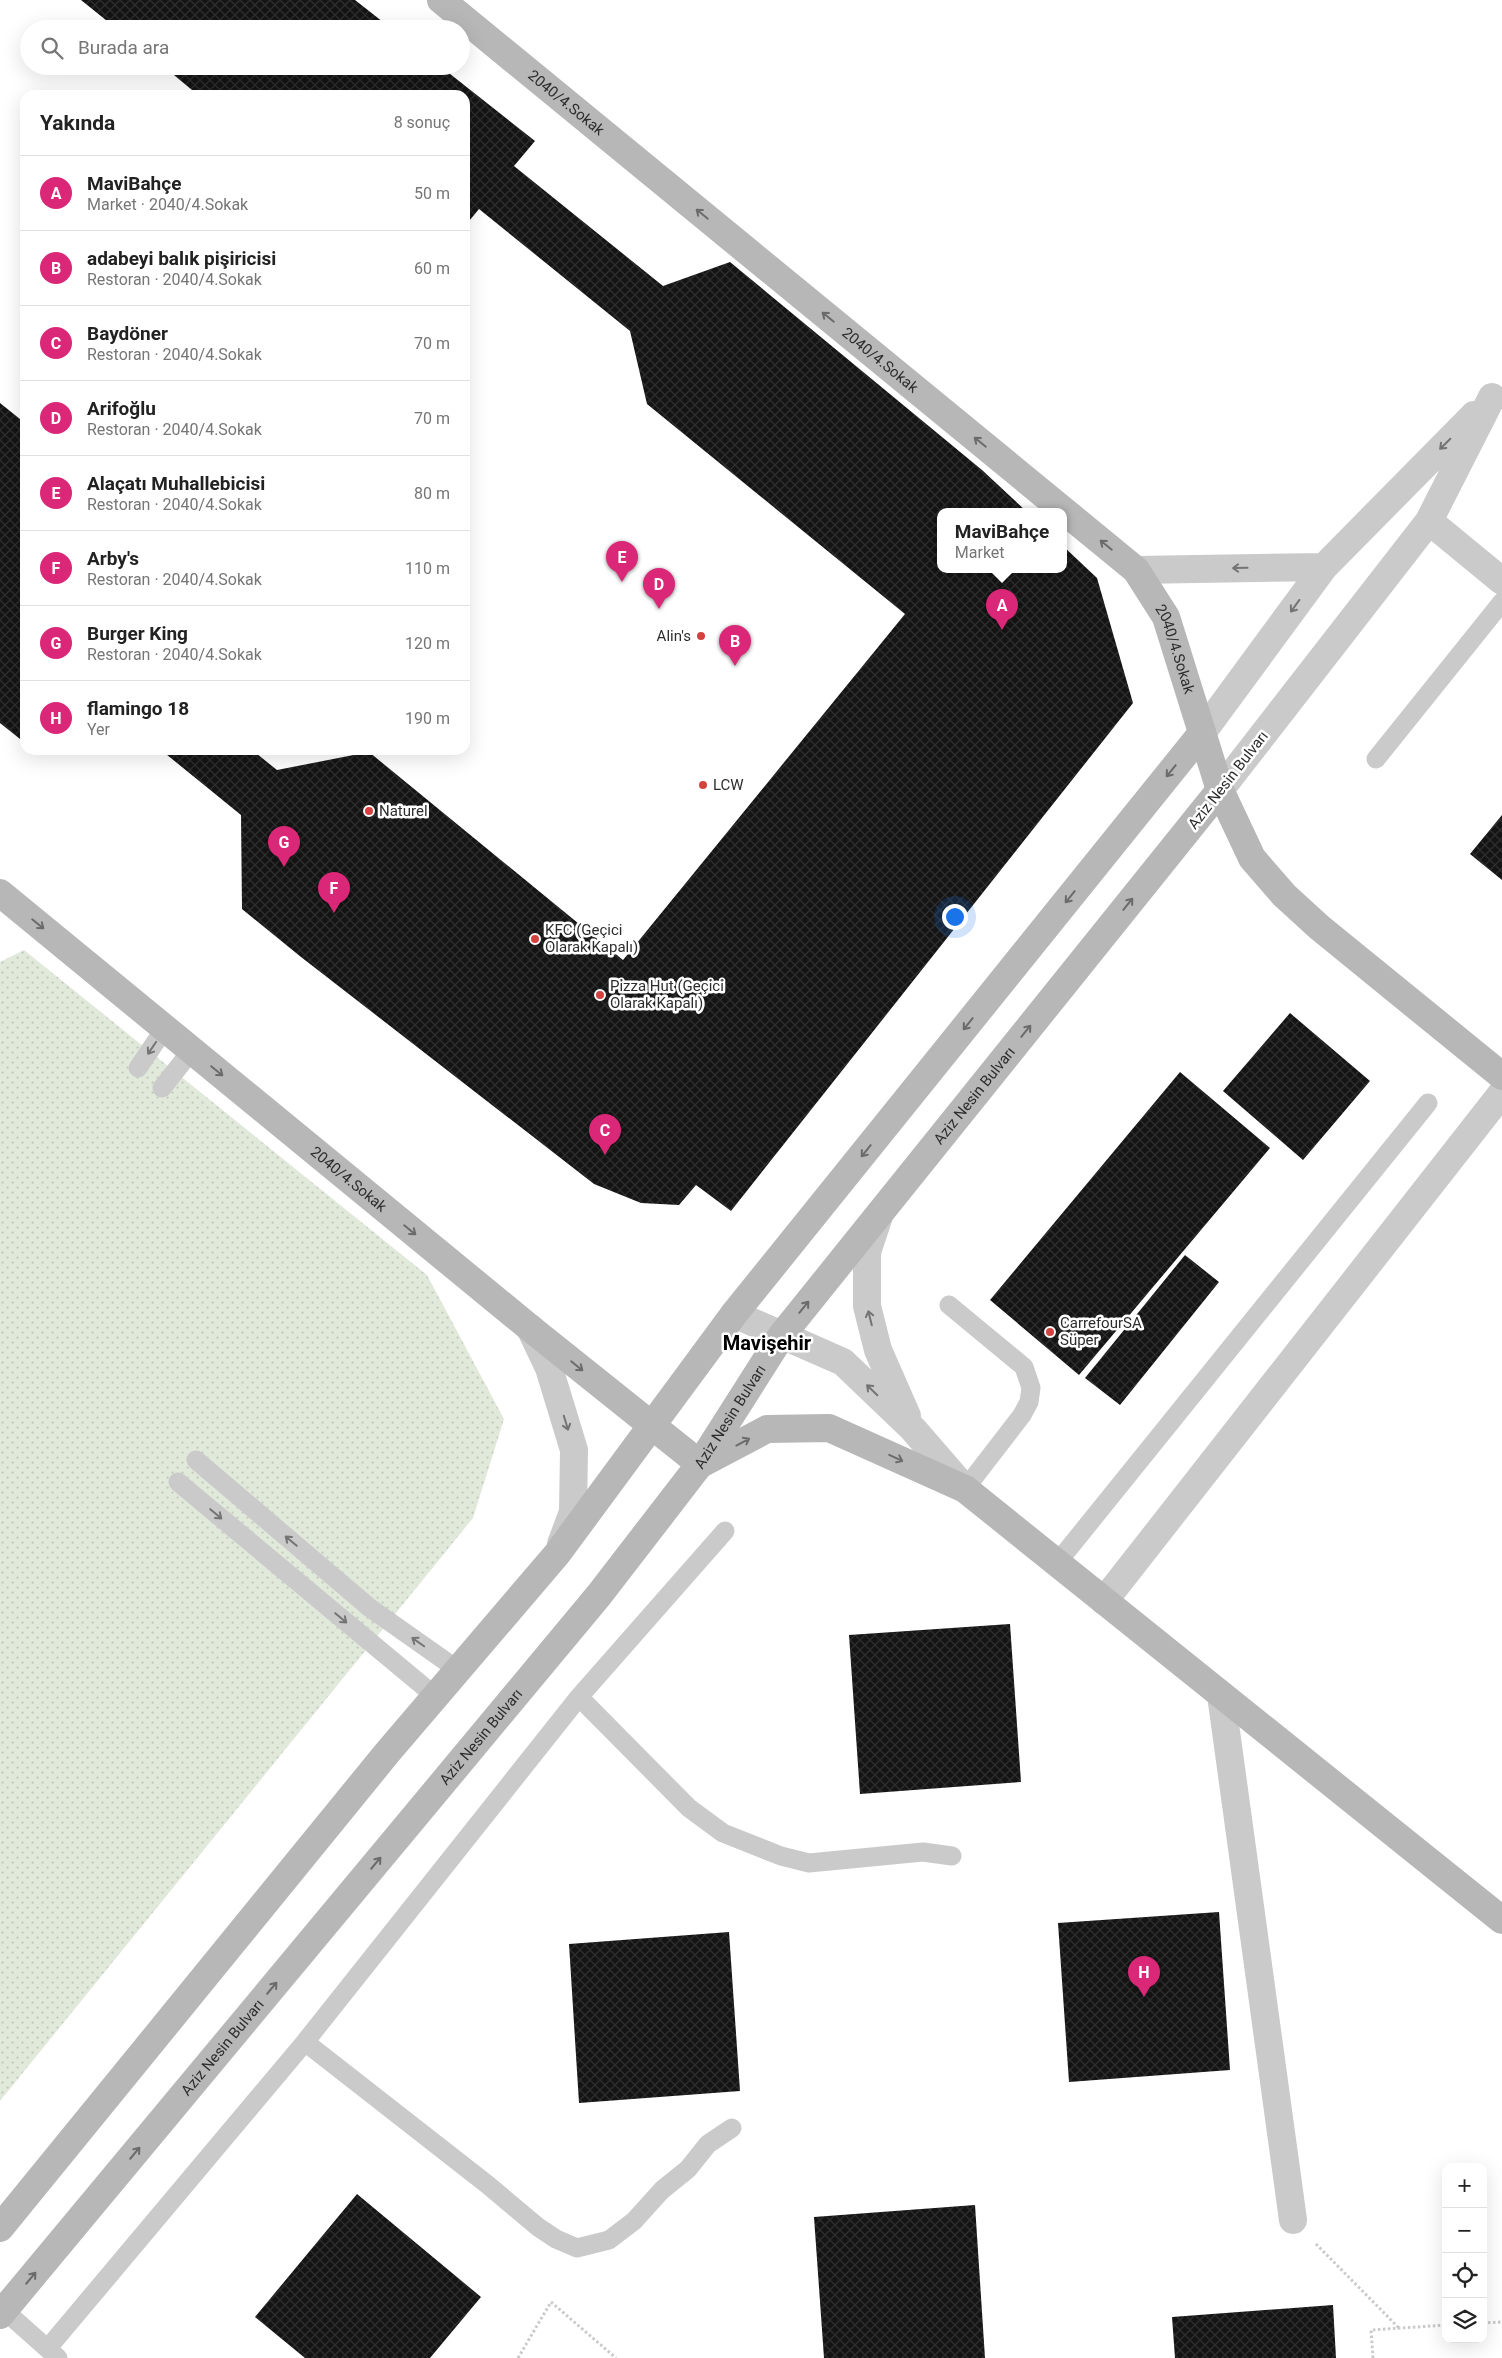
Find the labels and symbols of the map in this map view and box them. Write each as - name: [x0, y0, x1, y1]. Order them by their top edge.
- street label: 2040/4.Sokak: [525, 66, 608, 139]
- one-way arrow: [696, 208, 709, 219]
- one-way arrow: [821, 311, 834, 322]
- street label: 2040/4.Sokak: [838, 324, 922, 397]
- one-way arrow: [974, 436, 987, 447]
- one-way arrow: [1439, 438, 1452, 450]
- one-way arrow: [1100, 539, 1113, 550]
- pin: E: [606, 541, 638, 582]
- one-way arrow: [1233, 563, 1249, 573]
- pin: D: [643, 568, 675, 609]
- pin: A: [986, 589, 1018, 630]
- one-way arrow: [1290, 599, 1300, 613]
- street label: 2040/4.Sokak: [1151, 601, 1199, 696]
- pin: B: [719, 625, 751, 666]
- place label: Alin's: [657, 627, 691, 645]
- marker: Alin's: [695, 630, 707, 642]
- street label: Aziz Nesin Bulvarı: [1184, 727, 1272, 833]
- one-way arrow: [1166, 764, 1177, 777]
- place label: LCW: [713, 776, 744, 794]
- marker: LCW: [697, 779, 709, 791]
- place label: Naturel: [379, 802, 428, 820]
- marker: Naturel: [363, 805, 375, 817]
- pin: G: [268, 826, 300, 867]
- pin: F: [318, 872, 350, 913]
- one-way arrow: [1064, 890, 1075, 903]
- one-way arrow: [1123, 898, 1134, 911]
- your location: [942, 904, 968, 930]
- one-way arrow: [31, 918, 44, 929]
- place label: KFC (Geçici Olarak Kapalı): [545, 921, 638, 956]
- marker: KFC (Geçici Olarak Kapalı): [529, 933, 541, 945]
- place label: Pizza Hut (Geçici Olarak Kapalı): [610, 977, 724, 1012]
- marker: Pizza Hut (Geçici Olarak Kapalı): [594, 989, 606, 1001]
- one-way arrow: [962, 1017, 973, 1030]
- one-way arrow: [1021, 1024, 1032, 1037]
- one-way arrow: [147, 1041, 157, 1055]
- street label: Aziz Nesin Bulvarı: [930, 1043, 1019, 1148]
- one-way arrow: [210, 1066, 223, 1077]
- pin: C: [589, 1114, 621, 1155]
- street label: 2040/4.Sokak: [307, 1143, 391, 1216]
- one-way arrow: [860, 1144, 871, 1157]
- one-way arrow: [404, 1224, 417, 1236]
- one-way arrow: [799, 1301, 810, 1314]
- one-way arrow: [865, 1311, 874, 1327]
- place label: CarrefourSA Süper: [1060, 1314, 1142, 1349]
- marker: CarrefourSA Süper: [1044, 1326, 1056, 1338]
- district label: Mavişehir: [723, 1331, 812, 1355]
- one-way arrow: [570, 1360, 583, 1371]
- street label: Aziz Nesin Bulvarı: [690, 1361, 770, 1472]
- one-way arrow: [866, 1384, 878, 1396]
- one-way arrow: [561, 1414, 571, 1430]
- one-way arrow: [735, 1437, 750, 1446]
- one-way arrow: [888, 1454, 903, 1463]
- one-way arrow: [209, 1508, 222, 1519]
- one-way arrow: [284, 1535, 297, 1546]
- one-way arrow: [334, 1612, 347, 1623]
- one-way arrow: [411, 1637, 425, 1647]
- street label: Aziz Nesin Bulvarı: [436, 1685, 526, 1789]
- one-way arrow: [371, 1856, 382, 1869]
- pin: H: [1128, 1956, 1160, 1997]
- one-way arrow: [267, 1981, 278, 1994]
- street label: Aziz Nesin Bulvarı: [177, 1996, 268, 2099]
- one-way arrow: [129, 2147, 140, 2160]
- one-way arrow: [26, 2272, 37, 2285]

